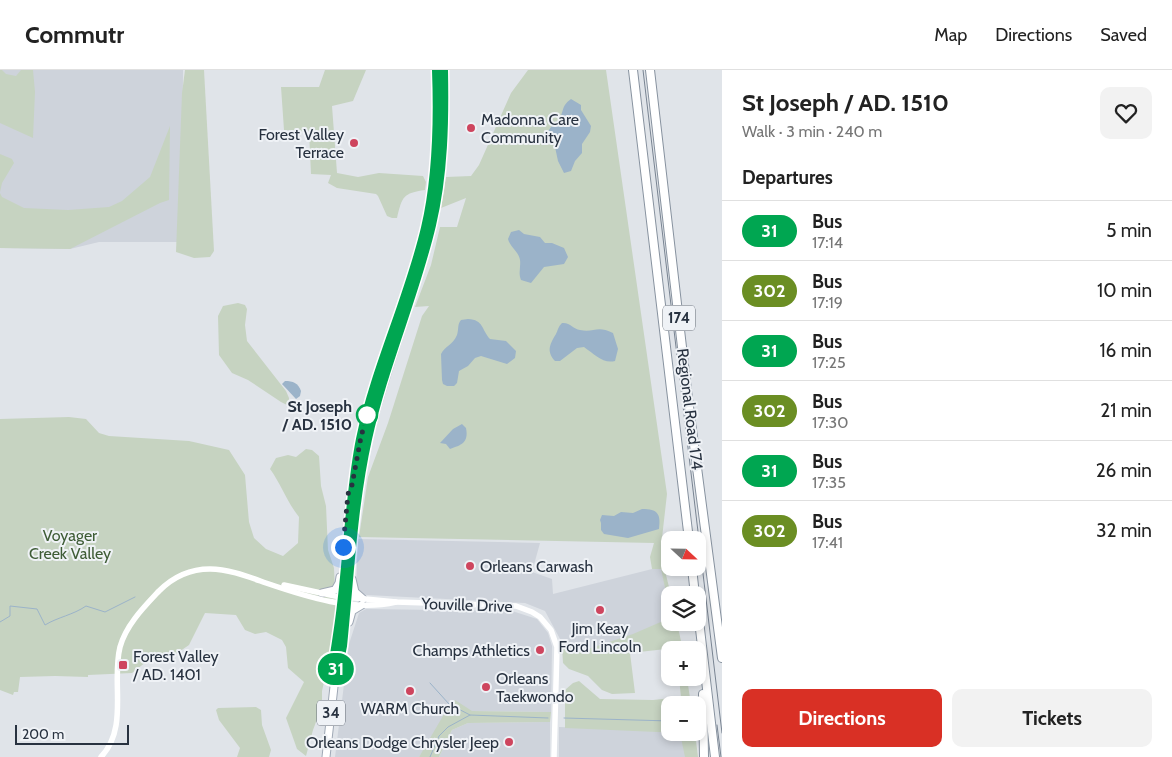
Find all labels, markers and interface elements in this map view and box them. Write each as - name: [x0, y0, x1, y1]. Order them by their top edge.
- text: Commutr: [25, 20, 124, 49]
- text: Map: [934, 24, 967, 46]
- text: Directions: [995, 24, 1072, 46]
- text: Saved: [1100, 24, 1147, 46]
- button: heart: [1100, 87, 1152, 139]
- text: St Joseph / AD. 1510: [742, 88, 949, 117]
- place label: Madonna Care Community: [481, 110, 579, 147]
- marker: Madonna Care Community: [465, 122, 477, 134]
- text: Walk · 3 min · 240 m: [742, 122, 882, 141]
- place label: Forest Valley Terrace: [258, 125, 344, 162]
- marker: Forest Valley Terrace: [348, 137, 360, 149]
- text: Departures: [742, 166, 833, 189]
- text: Bus: [812, 210, 842, 233]
- text: 5 min: [1106, 219, 1152, 242]
- text: 31: [761, 220, 778, 242]
- text: 17:14: [812, 233, 843, 252]
- text: Bus: [812, 270, 842, 293]
- text: 10 min: [1097, 279, 1152, 302]
- text: 302: [754, 280, 785, 302]
- text: 17:19: [812, 293, 843, 312]
- road number: 174: [663, 306, 695, 330]
- text: Bus: [812, 330, 842, 353]
- text: 16 min: [1099, 339, 1152, 362]
- text: 31: [761, 340, 778, 362]
- street label: Regional Road 174: [673, 347, 707, 471]
- text: 17:25: [812, 353, 846, 372]
- text: Bus: [812, 390, 842, 413]
- place label: St Joseph / AD. 1510: [281, 397, 352, 434]
- text: 21 min: [1100, 399, 1152, 422]
- text: 302: [754, 400, 785, 422]
- marker: St Joseph / AD. 1510: [356, 404, 378, 426]
- text: 17:30: [812, 413, 848, 432]
- text: Bus: [812, 450, 842, 473]
- text: 26 min: [1096, 459, 1152, 482]
- text: 31: [761, 460, 778, 482]
- text: 17:35: [812, 473, 846, 492]
- text: Bus: [812, 510, 842, 533]
- text: 32 min: [1096, 519, 1152, 542]
- text: 302: [754, 520, 785, 542]
- park label: Voyager Creek Valley: [29, 526, 111, 563]
- north arrow: [661, 531, 706, 576]
- map controls: [661, 531, 706, 741]
- text: 17:41: [812, 533, 843, 552]
- your location: [331, 535, 356, 560]
- place label: Orleans Carwash: [480, 557, 593, 576]
- marker: Orleans Carwash: [464, 560, 476, 572]
- button: layers: [661, 586, 706, 631]
- street label: Youville Drive: [420, 594, 513, 616]
- marker: Jim Keay Ford Lincoln: [594, 604, 606, 616]
- place label: Jim Keay Ford Lincoln: [559, 619, 641, 656]
- place label: Champs Athletics: [413, 641, 530, 660]
- button: +: [661, 641, 706, 686]
- marker: Champs Athletics: [534, 644, 546, 656]
- place label: Forest Valley / AD. 1401: [132, 647, 219, 684]
- line badge: 31: [314, 653, 358, 685]
- text: 31: [328, 658, 344, 680]
- marker: Forest Valley / AD. 1401: [117, 659, 129, 671]
- place label: Orleans Taekwondo: [496, 669, 574, 706]
- marker: Orleans Taekwondo: [480, 681, 492, 693]
- marker: WARM Church: [404, 685, 416, 697]
- button: Directions: [742, 689, 942, 747]
- button: Tickets: [952, 689, 1152, 747]
- button: −: [661, 696, 706, 741]
- place label: WARM Church: [361, 699, 459, 718]
- road number: 34: [317, 700, 345, 726]
- scale bar: [15, 722, 129, 745]
- text: 200 m: [22, 725, 64, 743]
- place label: Orleans Dodge Chrysler Jeep: [306, 733, 499, 752]
- marker: Orleans Dodge Chrysler Jeep: [503, 736, 515, 748]

